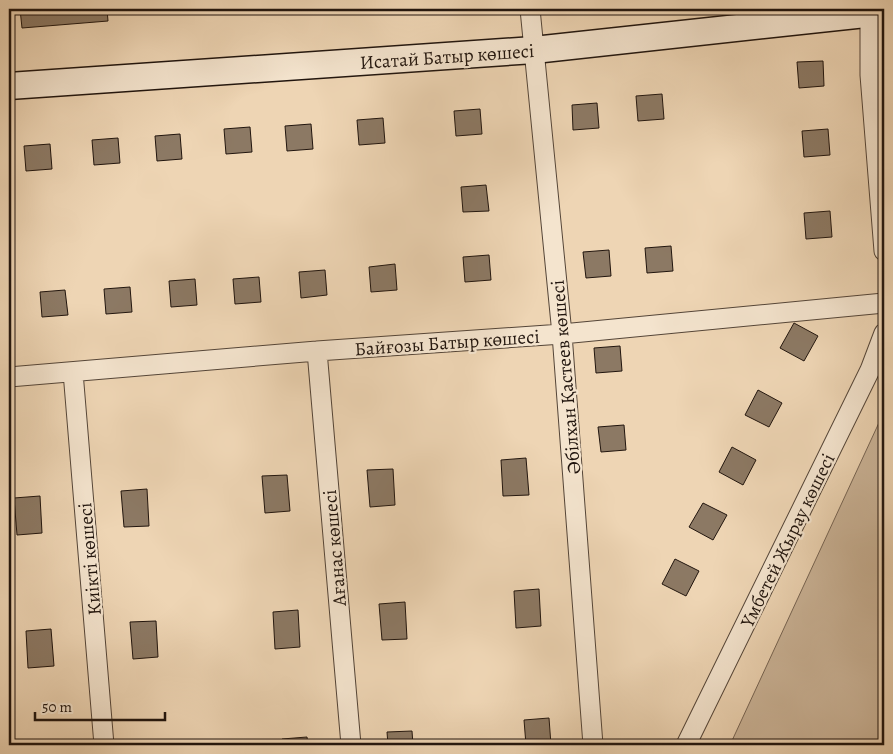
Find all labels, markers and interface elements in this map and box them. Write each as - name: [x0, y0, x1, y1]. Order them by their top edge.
- street label: Исатай Батыр көшесі: [359, 38, 535, 76]
- street label: Әбілхан Қастеев көшесі: [545, 279, 587, 475]
- street label: Байғозы Батыр көшесі: [354, 324, 540, 362]
- street label: Үмбетей Жырау көшесі: [734, 449, 841, 633]
- street label: Ағанас көшесі: [317, 489, 353, 608]
- street label: Киікті көшесі: [72, 501, 108, 616]
- scale bar: [35, 689, 165, 721]
- text: 50 m: [42, 697, 72, 717]

